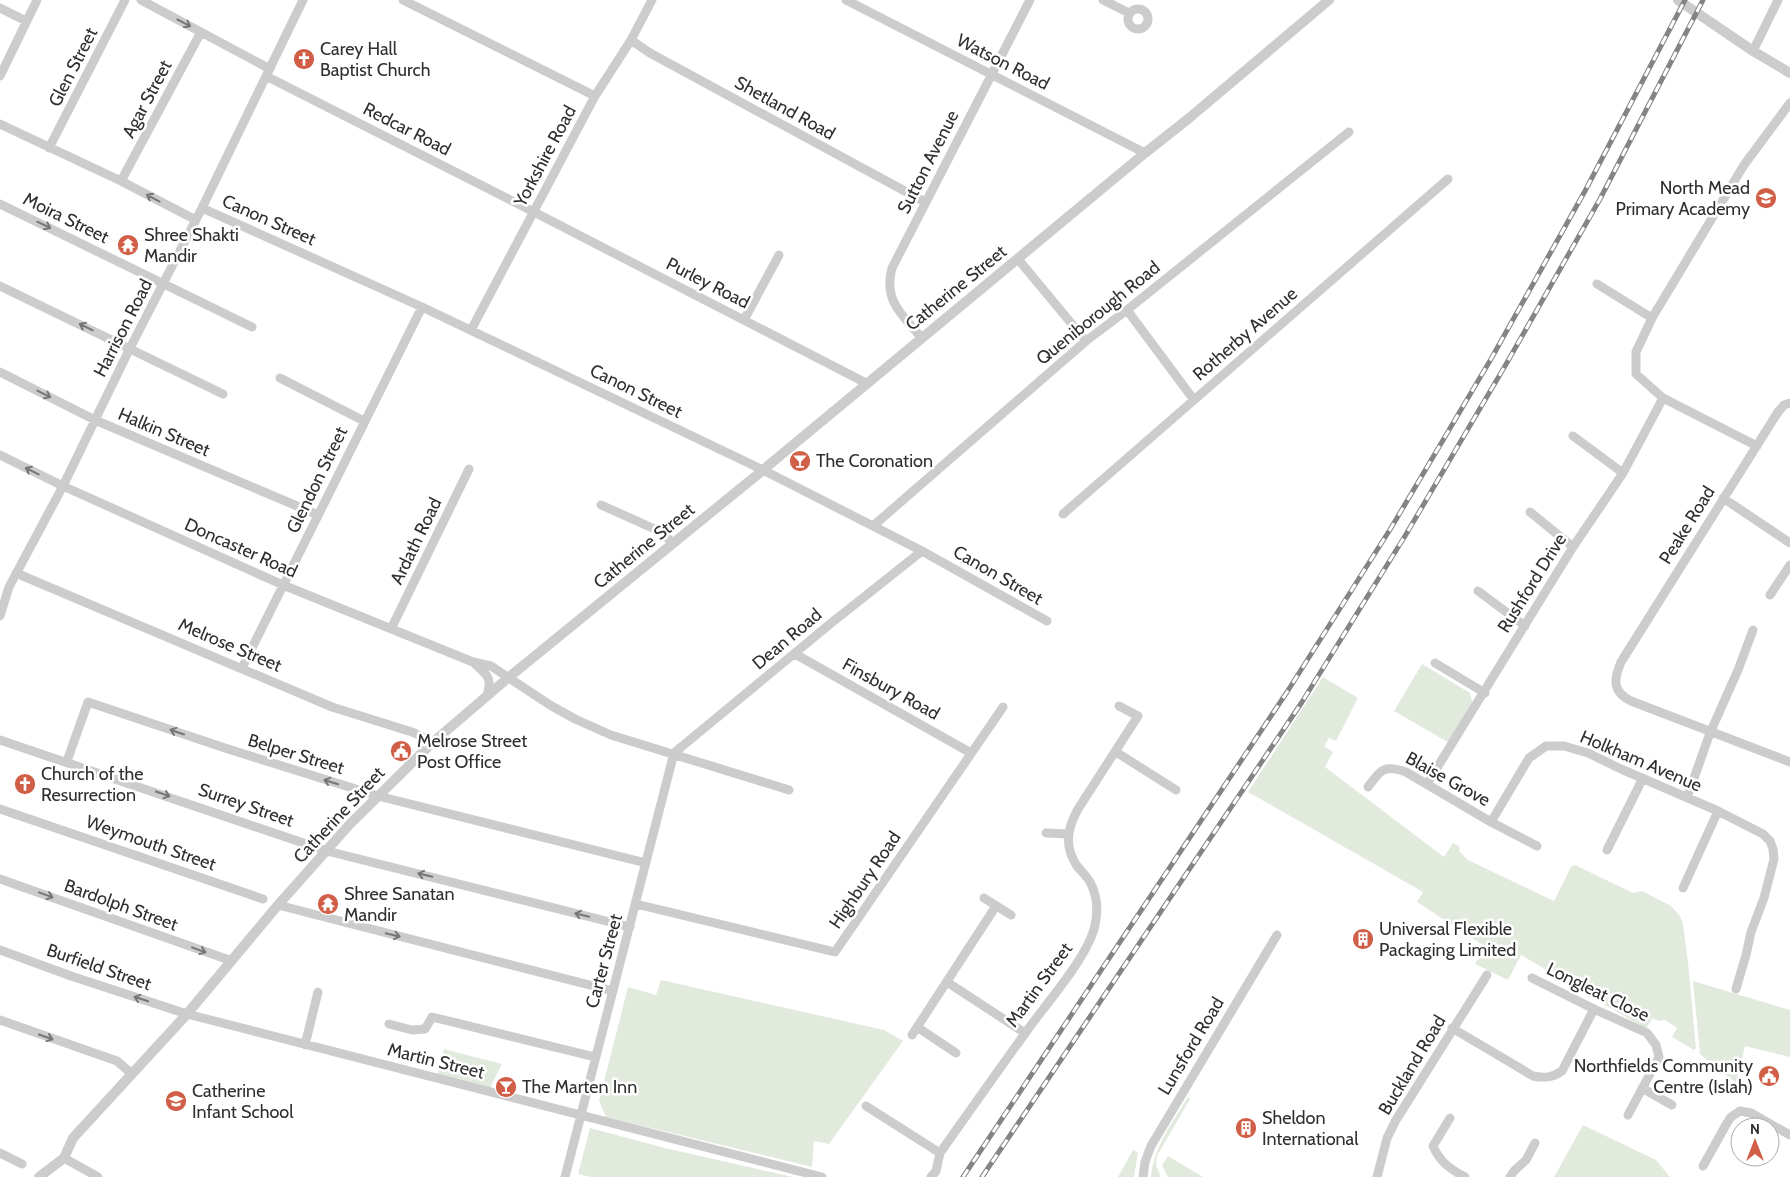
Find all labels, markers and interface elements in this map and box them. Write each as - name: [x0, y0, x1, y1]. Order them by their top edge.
- one-way arrow: [176, 18, 191, 28]
- street label: Glen Street: [44, 24, 102, 110]
- street label: Watson Road: [953, 29, 1053, 95]
- place label: Carey Hall Baptist Church: [320, 38, 430, 81]
- church icon: Carey Hall Baptist Church: [292, 47, 316, 71]
- street label: Agar Street: [117, 57, 177, 141]
- street label: Shetland Road: [731, 71, 839, 145]
- street label: Redcar Road: [360, 98, 454, 160]
- street label: Yorkshire Road: [509, 102, 581, 211]
- street label: Sutton Avenue: [893, 107, 963, 217]
- place label: North Mead Primary Academy: [1616, 177, 1750, 220]
- school or university icon: North Mead Primary Academy: [1754, 186, 1778, 210]
- street label: Moira Street: [20, 188, 112, 248]
- street label: Canon Street: [219, 190, 319, 250]
- one-way arrow: [145, 193, 160, 203]
- one-way arrow: [36, 221, 51, 231]
- place label: Shree Shakti Mandir: [144, 224, 239, 267]
- temple icon: Shree Shakti Mandir: [116, 233, 140, 257]
- street label: Catherine Street: [901, 241, 1011, 335]
- street label: Purley Road: [663, 253, 753, 313]
- street label: Queniborough Road: [1032, 256, 1164, 370]
- street label: Harrison Road: [89, 275, 157, 381]
- street label: Rotherby Avenue: [1188, 283, 1302, 385]
- one-way arrow: [79, 322, 94, 331]
- street label: Canon Street: [586, 359, 686, 423]
- one-way arrow: [36, 389, 51, 399]
- street label: Halkin Street: [115, 403, 213, 461]
- street label: Glendon Street: [282, 423, 352, 537]
- bar icon: The Coronation: [788, 449, 812, 473]
- place label: The Coronation: [816, 450, 933, 472]
- one-way arrow: [25, 466, 40, 475]
- street label: Peake Road: [1654, 482, 1720, 568]
- street label: Ardath Road: [386, 494, 446, 588]
- street label: Catherine Street: [589, 499, 699, 593]
- street label: Doncaster Road: [181, 513, 301, 583]
- street label: Rushford Drive: [1493, 529, 1571, 637]
- street label: Canon Street: [949, 540, 1047, 610]
- street label: Dean Road: [748, 604, 826, 674]
- street label: Melrose Street: [175, 613, 285, 677]
- street label: Finsbury Road: [838, 653, 944, 725]
- street label: Holkham Avenue: [1577, 725, 1705, 797]
- one-way arrow: [169, 727, 185, 736]
- street label: Belper Street: [245, 729, 347, 779]
- place label: Melrose Street Post Office: [417, 730, 527, 773]
- public building icon: Melrose Street Post Office: [389, 739, 413, 763]
- street label: Blaise Grove: [1402, 747, 1494, 811]
- street label: Catherine Street: [289, 762, 389, 868]
- place label: Church of the Resurrection: [41, 763, 144, 806]
- church icon: Church of the Resurrection: [13, 772, 37, 796]
- one-way arrow: [324, 776, 340, 786]
- street label: Surrey Street: [195, 778, 297, 832]
- one-way arrow: [155, 790, 170, 799]
- street label: Weymouth Street: [83, 810, 219, 876]
- street label: Highbury Road: [824, 827, 906, 933]
- one-way arrow: [417, 870, 433, 879]
- street label: Bardolph Street: [61, 874, 181, 936]
- place label: Shree Sanatan Mandir: [344, 883, 455, 926]
- one-way arrow: [38, 891, 53, 900]
- temple icon: Shree Sanatan Mandir: [316, 892, 340, 916]
- one-way arrow: [575, 910, 591, 919]
- street label: Carter Street: [581, 911, 627, 1011]
- place label: Universal Flexible Packaging Limited: [1379, 918, 1516, 961]
- building icon: Universal Flexible Packaging Limited: [1351, 927, 1375, 951]
- one-way arrow: [384, 931, 400, 940]
- street label: Martin Street: [1001, 938, 1077, 1032]
- street label: Burfield Street: [44, 939, 154, 995]
- one-way arrow: [191, 945, 207, 955]
- street label: Longleat Close: [1543, 958, 1653, 1026]
- street label: Lunsford Road: [1153, 993, 1229, 1099]
- one-way arrow: [134, 994, 149, 1003]
- street label: Buckland Road: [1374, 1011, 1450, 1119]
- one-way arrow: [38, 1032, 54, 1042]
- street label: Martin Street: [385, 1038, 487, 1084]
- place label: Northfields Community Centre (Islah): [1574, 1055, 1753, 1098]
- public building icon: Northfields Community Centre (Islah): [1757, 1064, 1781, 1088]
- bar icon: The Marten Inn: [494, 1075, 518, 1099]
- place label: The Marten Inn: [522, 1076, 637, 1098]
- place label: Catherine Infant School: [192, 1080, 294, 1123]
- school or university icon: Catherine Infant School: [164, 1089, 188, 1113]
- place label: Sheldon International: [1262, 1107, 1359, 1150]
- building icon: Sheldon International: [1234, 1116, 1258, 1140]
- north arrow: [1730, 1117, 1780, 1167]
- text: N: [1750, 1120, 1760, 1138]

